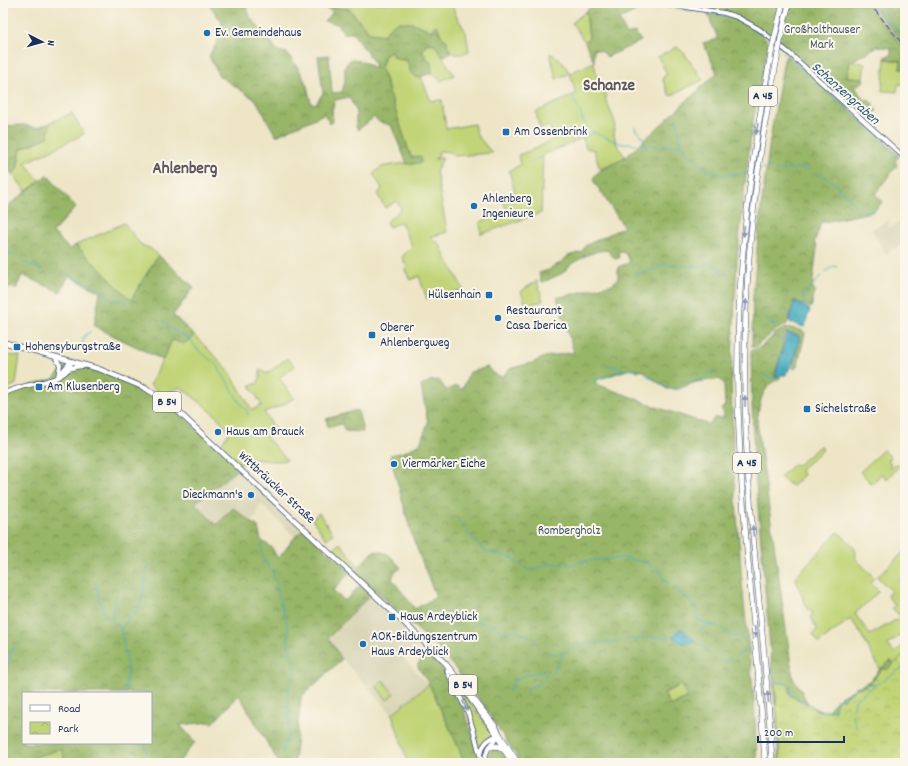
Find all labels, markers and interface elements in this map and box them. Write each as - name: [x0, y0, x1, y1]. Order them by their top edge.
- park label: Großholthauser Mark: [784, 21, 860, 55]
- north arrow: [22, 22, 62, 62]
- place label: Ev. Gemeindehaus: [215, 24, 302, 43]
- marker: Ev. Gemeindehaus: [202, 28, 212, 38]
- text: N: [42, 39, 58, 47]
- water label: Schanzengraben: [806, 58, 884, 130]
- district label: Schanze: [583, 75, 635, 99]
- road number: A 45: [749, 86, 777, 106]
- place label: Am Ossenbrink: [514, 123, 587, 142]
- one-way arrow: [754, 123, 760, 135]
- marker: Am Ossenbrink: [501, 127, 511, 137]
- district label: Ahlenberg: [152, 158, 218, 182]
- place label: Ahlenberg Ingenieure: [482, 190, 534, 224]
- marker: Ahlenberg Ingenieure: [469, 201, 479, 211]
- one-way arrow: [741, 225, 748, 237]
- place label: Hülsenhain: [428, 286, 481, 305]
- marker: Hülsenhain: [484, 290, 494, 300]
- one-way arrow: [743, 299, 750, 311]
- place label: Restaurant Casa Iberica: [506, 302, 568, 336]
- marker: Restaurant Casa Iberica: [493, 313, 503, 323]
- place label: Oberer Ahlenbergweg: [380, 319, 450, 353]
- marker: Oberer Ahlenbergweg: [367, 330, 377, 340]
- place label: Hohensyburgstraße: [25, 338, 121, 357]
- marker: Hohensyburgstraße: [12, 342, 22, 352]
- place label: Am Klusenberg: [47, 378, 120, 397]
- marker: Am Klusenberg: [34, 382, 44, 392]
- road number: B 54: [153, 392, 181, 412]
- one-way arrow: [742, 394, 748, 407]
- place label: Sichelstraße: [815, 400, 876, 419]
- marker: Sichelstraße: [802, 404, 812, 414]
- place label: Haus am Brauck: [226, 423, 304, 442]
- marker: Haus am Brauck: [213, 427, 223, 437]
- street label: Wittbräucker Straße: [233, 447, 319, 529]
- road number: A 45: [733, 453, 761, 473]
- place label: Viermärker Eiche: [402, 455, 486, 474]
- marker: Viermärker Eiche: [389, 459, 399, 469]
- place label: Dieckmann's: [183, 486, 243, 505]
- marker: Dieckmann's: [246, 490, 256, 500]
- park label: Rombergholz: [538, 522, 600, 541]
- one-way arrow: [749, 525, 756, 537]
- place label: Haus Ardeyblick: [400, 608, 477, 627]
- marker: Haus Ardeyblick: [387, 612, 397, 622]
- one-way arrow: [752, 626, 758, 638]
- place label: AOK-Bildungszentrum Haus Ardeyblick: [371, 628, 477, 662]
- marker: AOK-Bildungszentrum Haus Ardeyblick: [358, 639, 368, 649]
- road number: B 54: [449, 675, 477, 695]
- one-way arrow: [764, 691, 771, 703]
- legend: [22, 692, 152, 744]
- one-way arrow: [462, 700, 468, 711]
- text: Road: [58, 701, 80, 718]
- scale bar: [758, 718, 844, 744]
- text: Park: [58, 721, 79, 738]
- text: 200 m: [764, 725, 793, 742]

